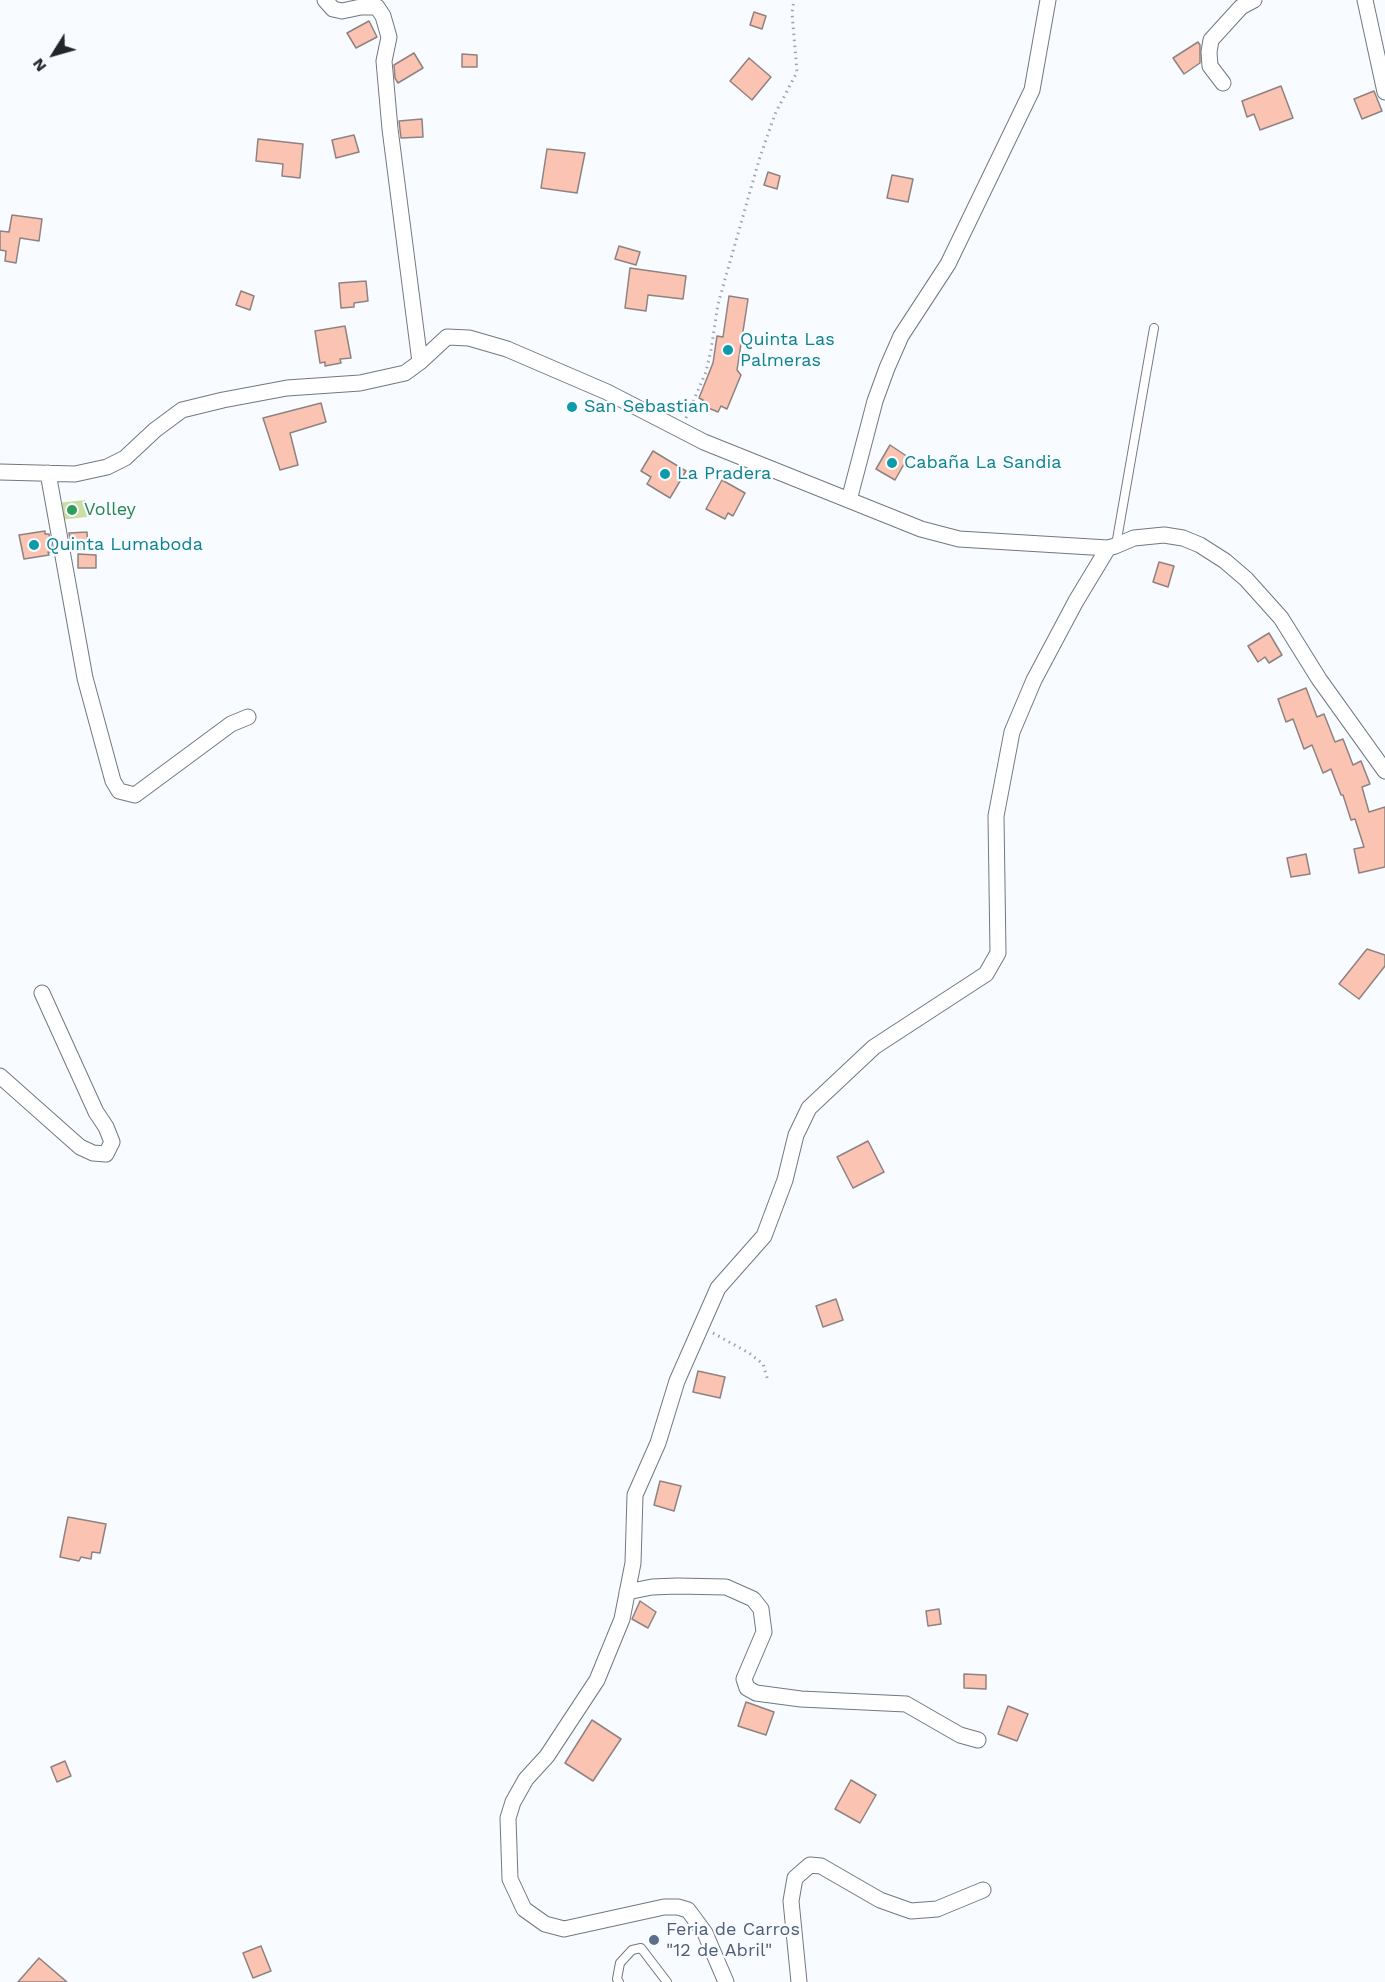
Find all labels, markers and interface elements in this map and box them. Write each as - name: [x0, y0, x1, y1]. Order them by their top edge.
- north arrow: [24, 24, 84, 84]
- text: N: [28, 55, 50, 76]
- place label: Quinta Las Palmeras: [740, 329, 835, 372]
- marker: Quinta Las Palmeras: [721, 343, 735, 357]
- place label: San Sebastian: [584, 396, 709, 418]
- marker: San Sebastian: [565, 400, 579, 414]
- place label: Cabaña La Sandia: [904, 452, 1062, 474]
- marker: Cabaña La Sandia: [885, 456, 899, 470]
- place label: La Pradera: [677, 463, 771, 485]
- marker: La Pradera: [658, 467, 672, 481]
- place label: Volley: [84, 499, 136, 521]
- marker: Volley: [65, 503, 79, 517]
- place label: Quinta Lumaboda: [46, 534, 203, 556]
- marker: Quinta Lumaboda: [27, 538, 41, 552]
- place label: Feria de Carros "12 de Abril": [666, 1919, 800, 1962]
- marker: Feria de Carros "12 de Abril": [647, 1933, 661, 1947]

